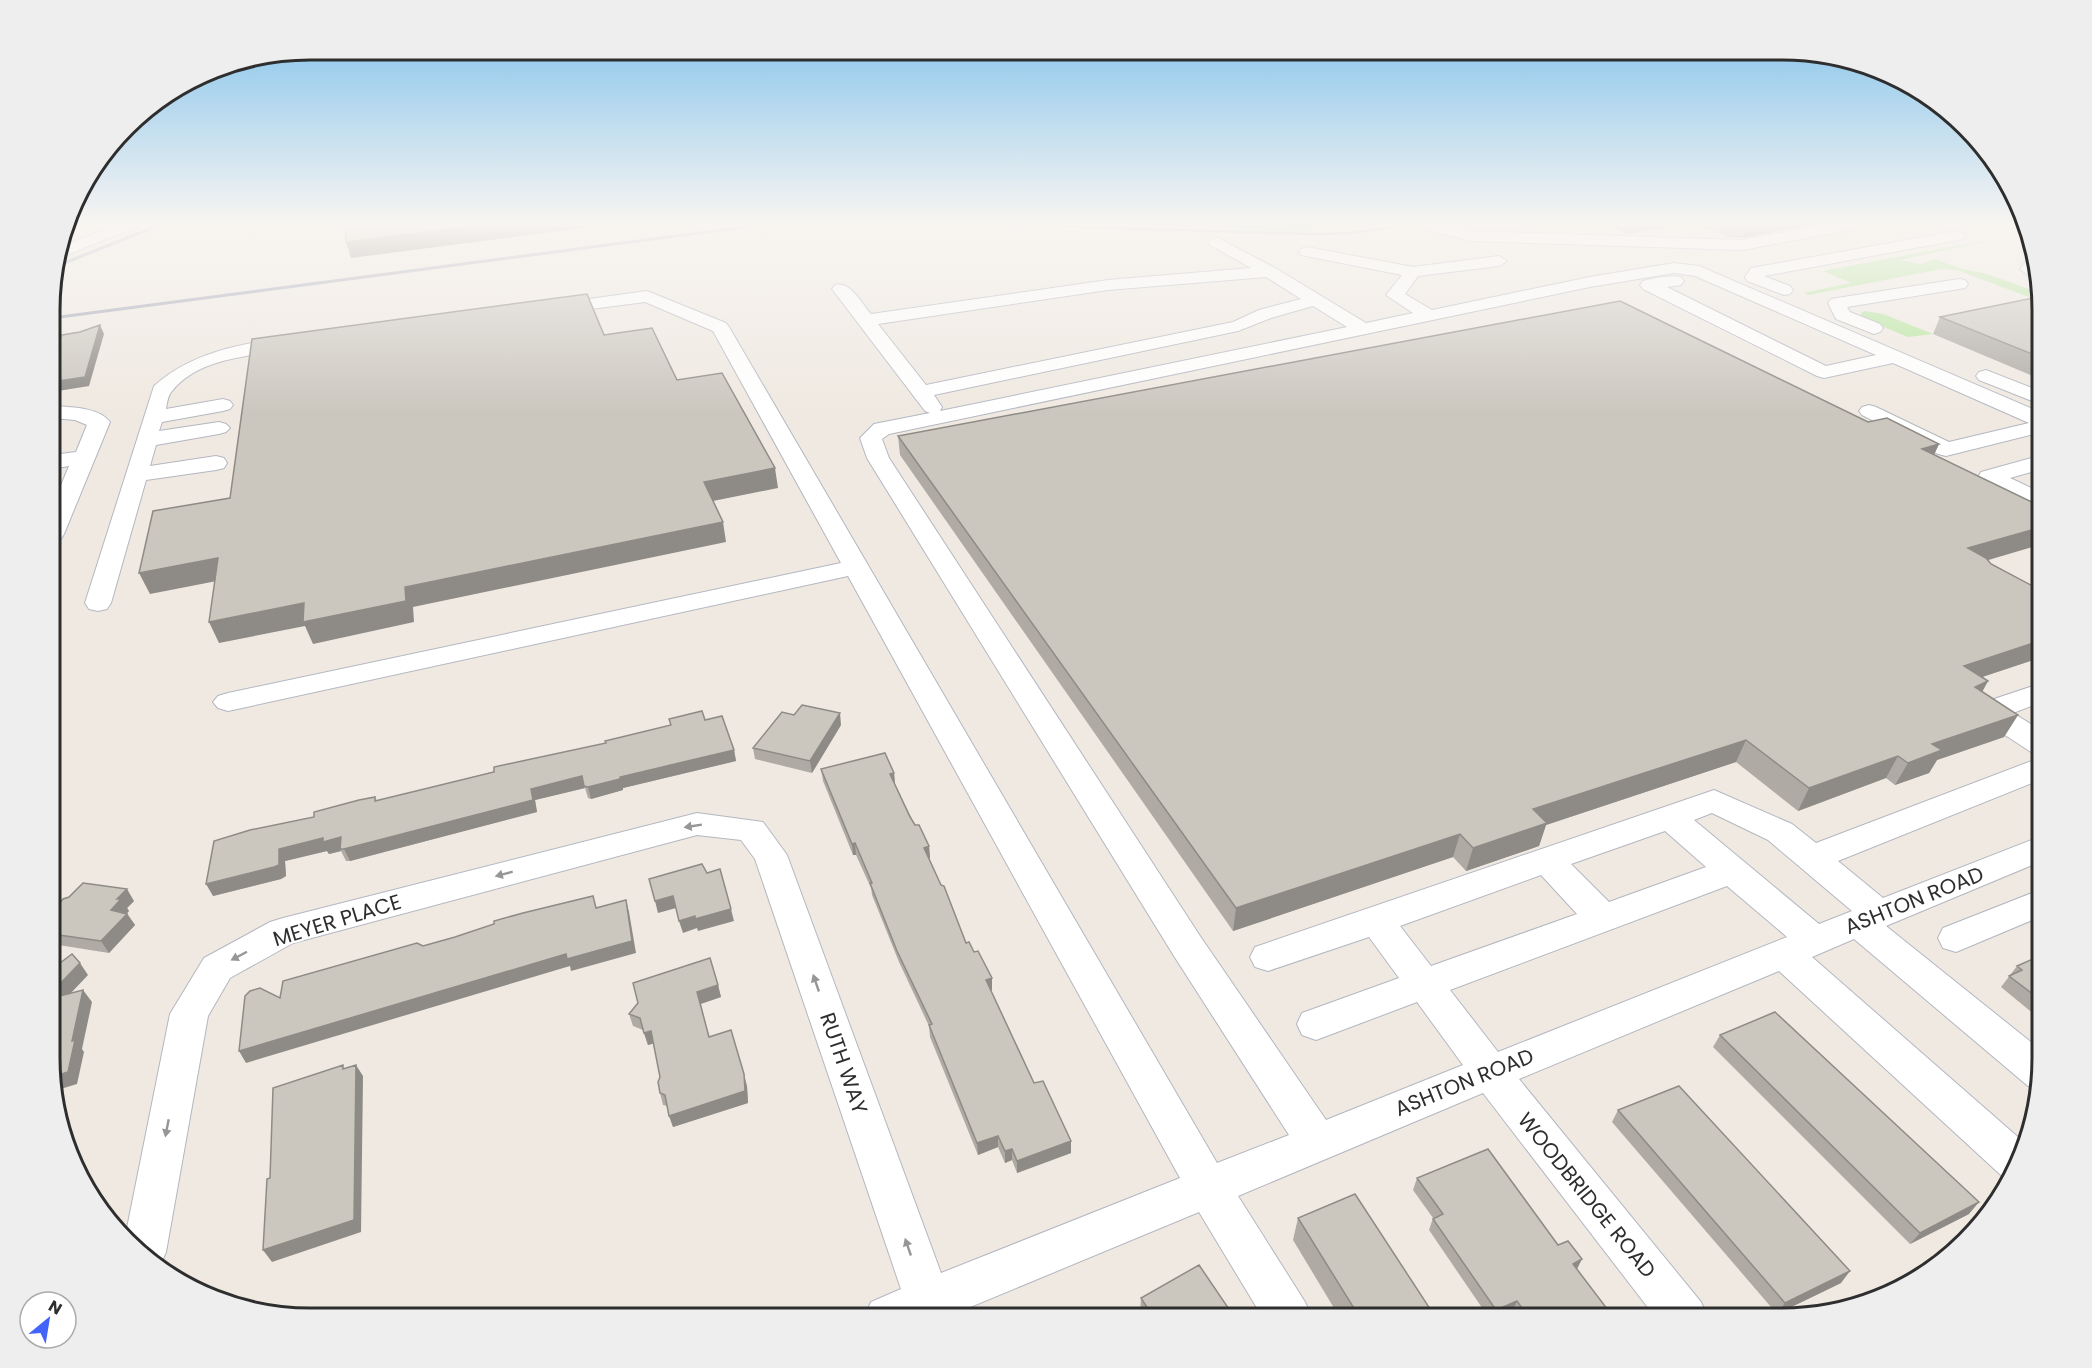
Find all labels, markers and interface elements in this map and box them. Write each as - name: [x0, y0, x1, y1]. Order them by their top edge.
- one-way arrow: [683, 822, 702, 831]
- street label: ASHTON ROAD: [1840, 859, 1988, 941]
- one-way arrow: [495, 870, 514, 880]
- street label: MEYER PLACE: [269, 887, 405, 953]
- one-way arrow: [230, 951, 247, 961]
- one-way arrow: [810, 974, 820, 992]
- street label: RUTH WAY: [813, 1008, 875, 1118]
- street label: ASHTON ROAD: [1390, 1041, 1538, 1123]
- street label: WOODBRIDGE ROAD: [1511, 1106, 1663, 1284]
- one-way arrow: [162, 1119, 171, 1138]
- one-way arrow: [903, 1237, 913, 1255]
- north arrow: [18, 1290, 78, 1350]
- text: N: [44, 1294, 66, 1320]

